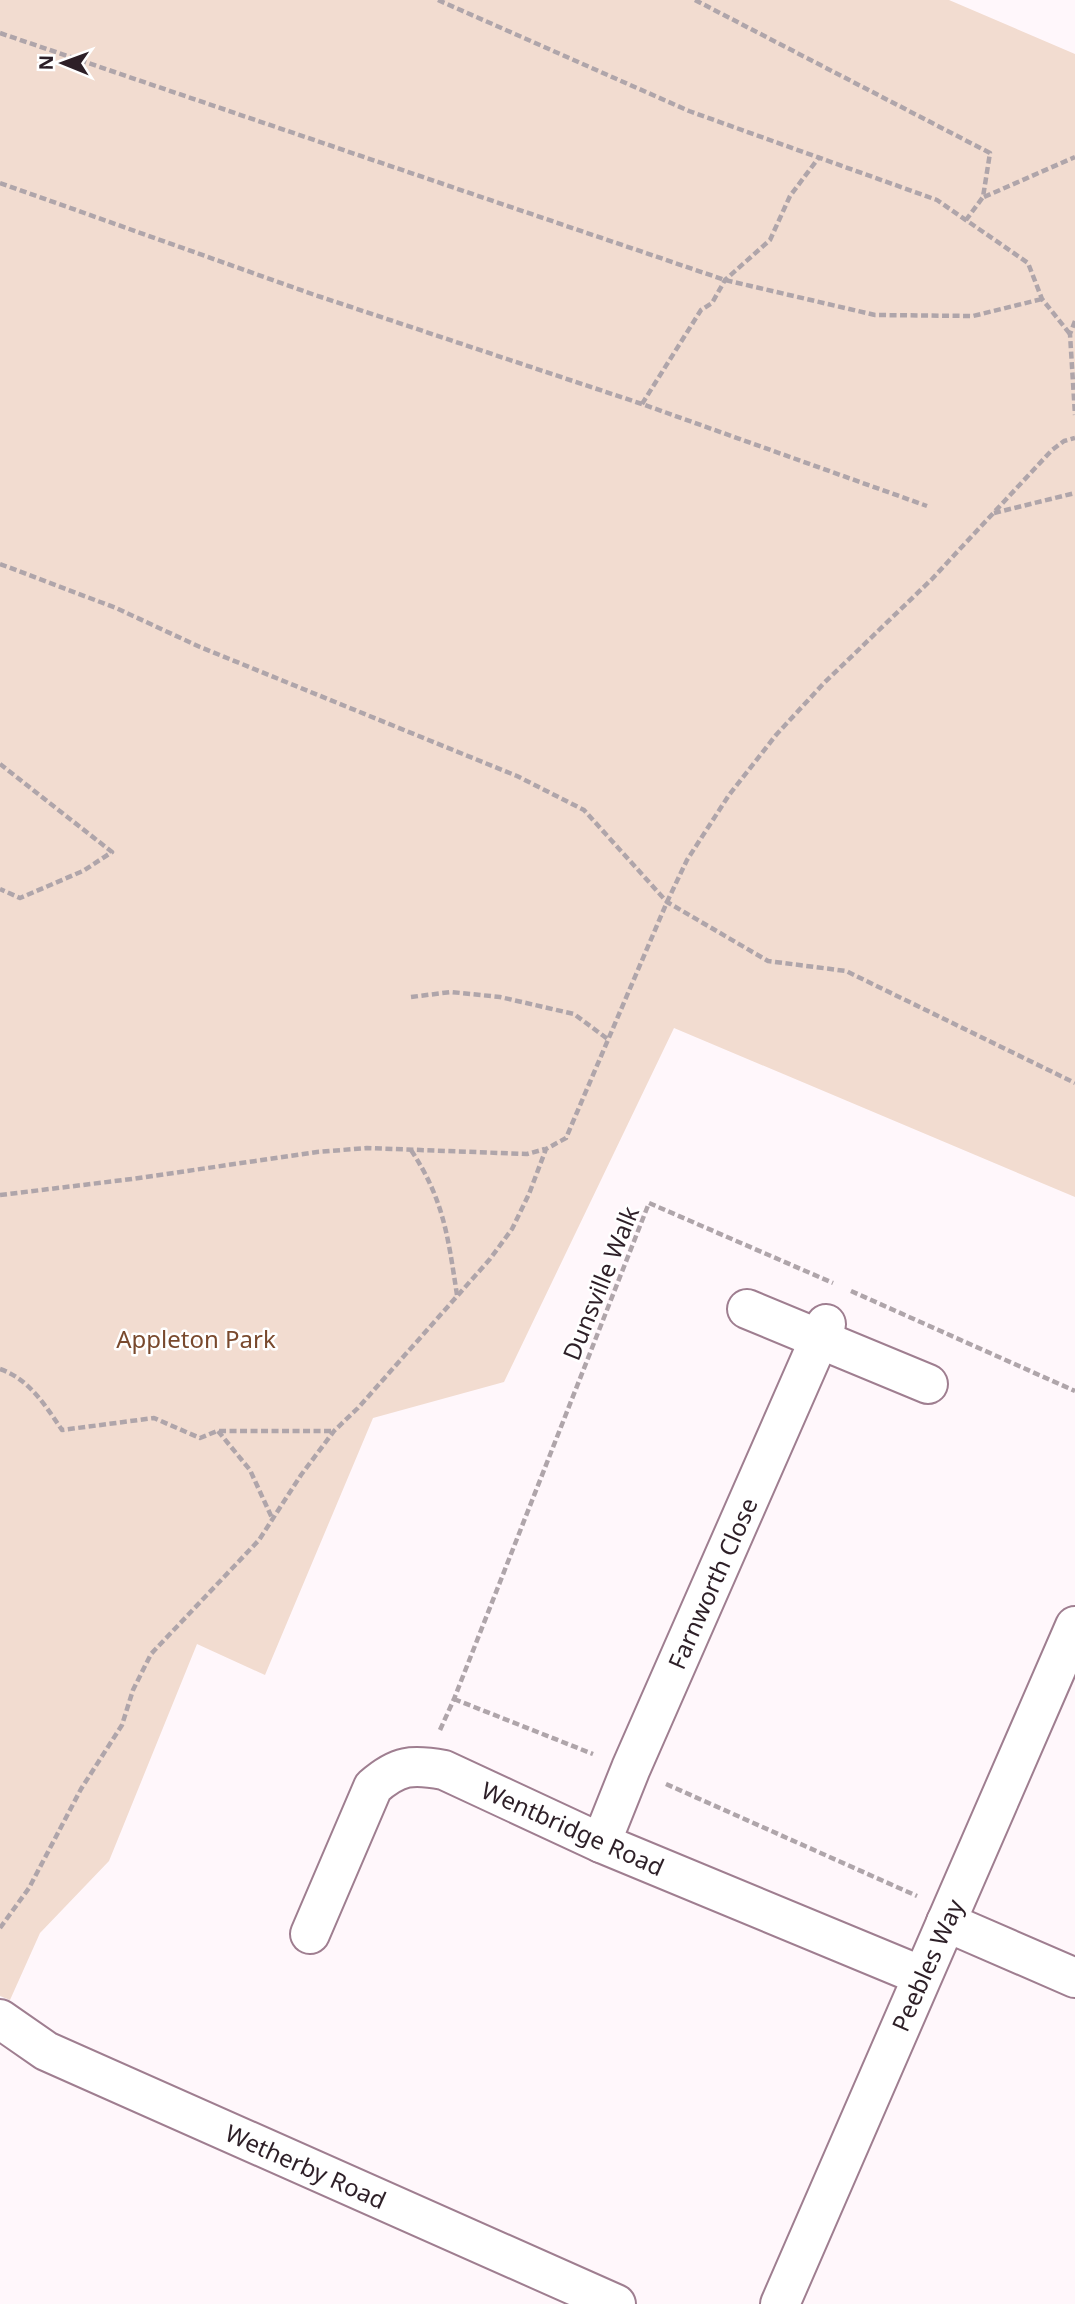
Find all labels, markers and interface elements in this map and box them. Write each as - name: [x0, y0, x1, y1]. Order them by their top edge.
- north arrow: [28, 28, 98, 98]
- text: N: [33, 55, 59, 71]
- street label: Dunsville Walk: [554, 1201, 646, 1365]
- park label: Appleton Park: [116, 1322, 276, 1355]
- street label: Farnworth Close: [659, 1492, 765, 1674]
- street label: Wentbridge Road: [476, 1773, 670, 1883]
- street label: Peebles Way: [883, 1893, 971, 2036]
- street label: Wetherby Road: [220, 2116, 392, 2216]

